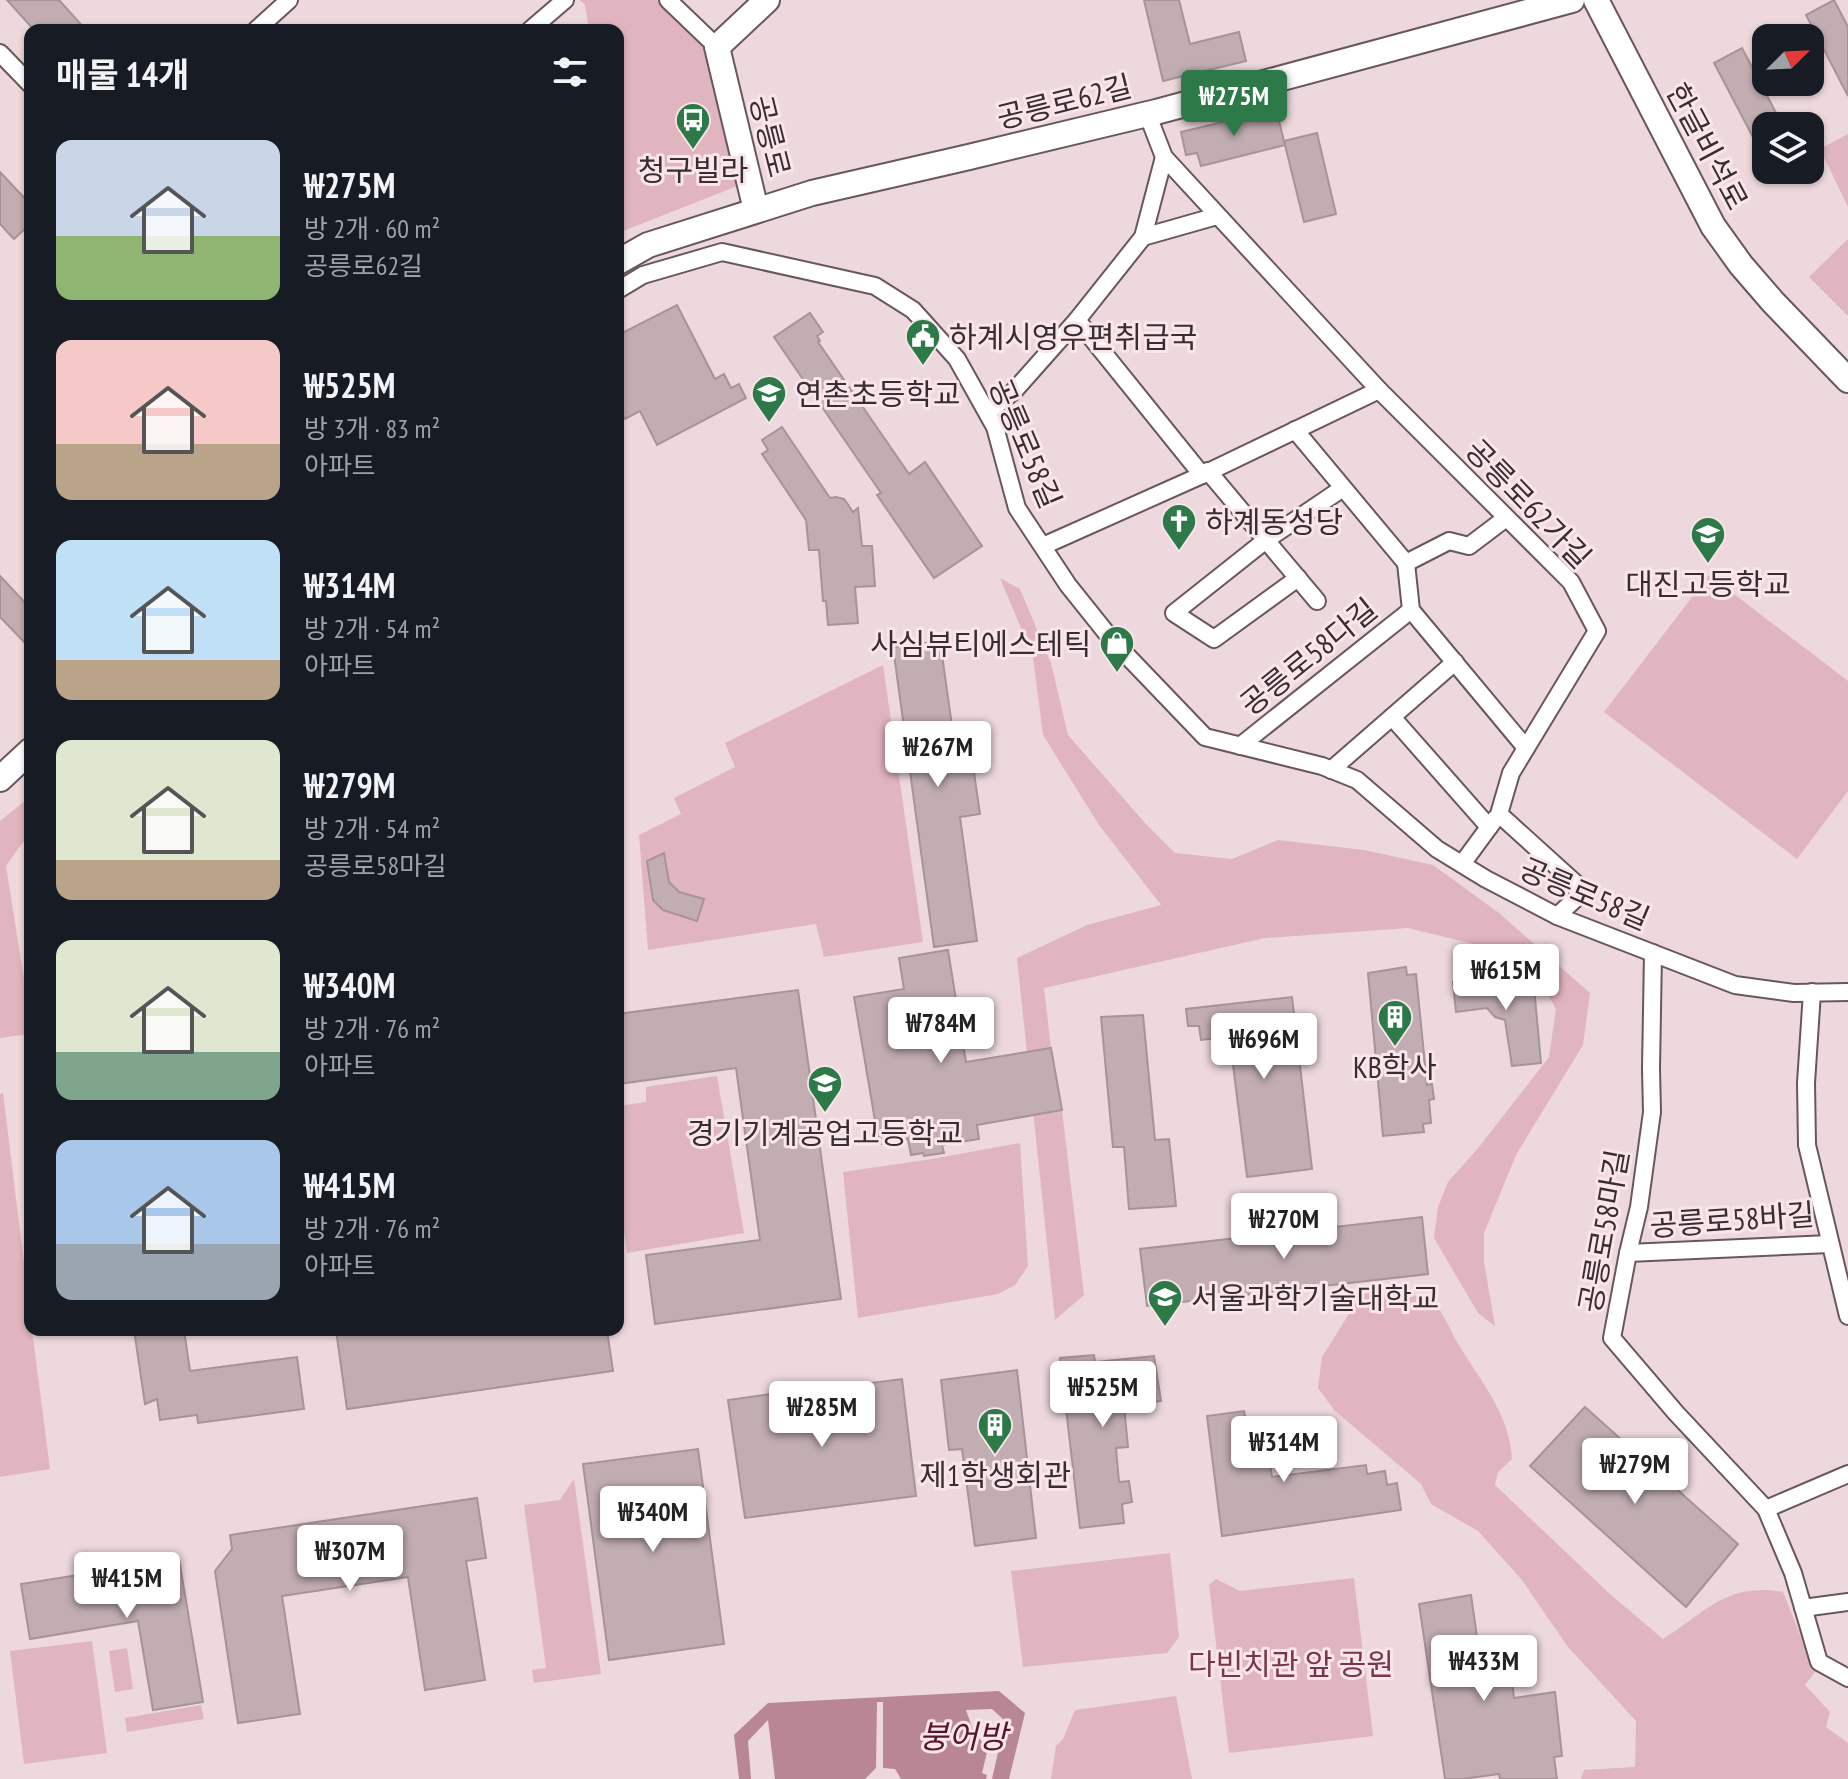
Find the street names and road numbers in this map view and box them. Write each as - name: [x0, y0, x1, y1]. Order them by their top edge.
- street label: 공릉로62길: [993, 65, 1135, 137]
- street label: 한글비석로: [1658, 76, 1758, 216]
- street label: 공릉로: [742, 91, 800, 181]
- street label: 공릉로58길: [981, 372, 1071, 514]
- street label: 공릉로62가길: [1458, 430, 1600, 576]
- street label: 공릉로58다길: [1232, 589, 1384, 723]
- street label: 공릉로58길: [1514, 848, 1656, 938]
- street label: 공릉로58마길: [1569, 1146, 1637, 1316]
- street label: 공릉로58바길: [1648, 1194, 1816, 1244]

